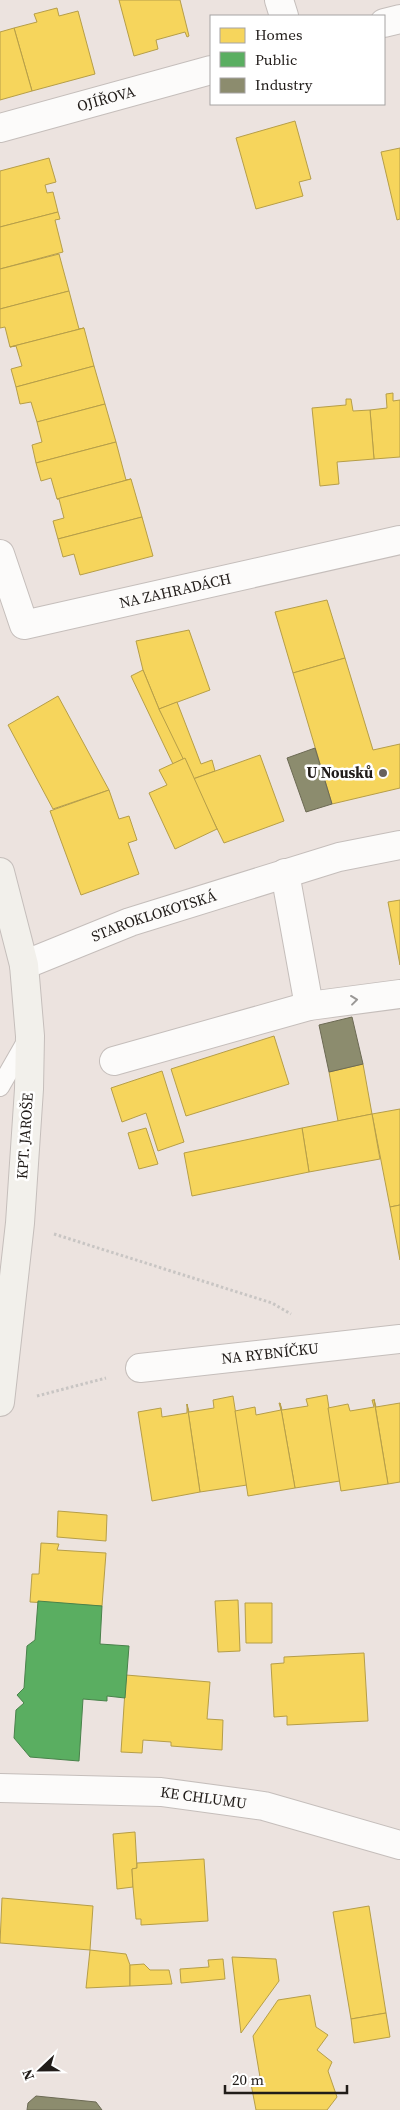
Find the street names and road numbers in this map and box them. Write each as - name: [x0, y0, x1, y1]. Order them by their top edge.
- street label: OJÍŘOVA: [74, 80, 137, 116]
- street label: NA ZAHRADÁCH: [117, 567, 233, 613]
- street label: STAROKLOKOTSKÁ: [88, 885, 219, 947]
- street label: KPT. JAROŠE: [11, 1092, 38, 1180]
- street label: NA RYBNÍČKU: [220, 1337, 320, 1369]
- street label: KE CHLUMU: [159, 1781, 248, 1814]

